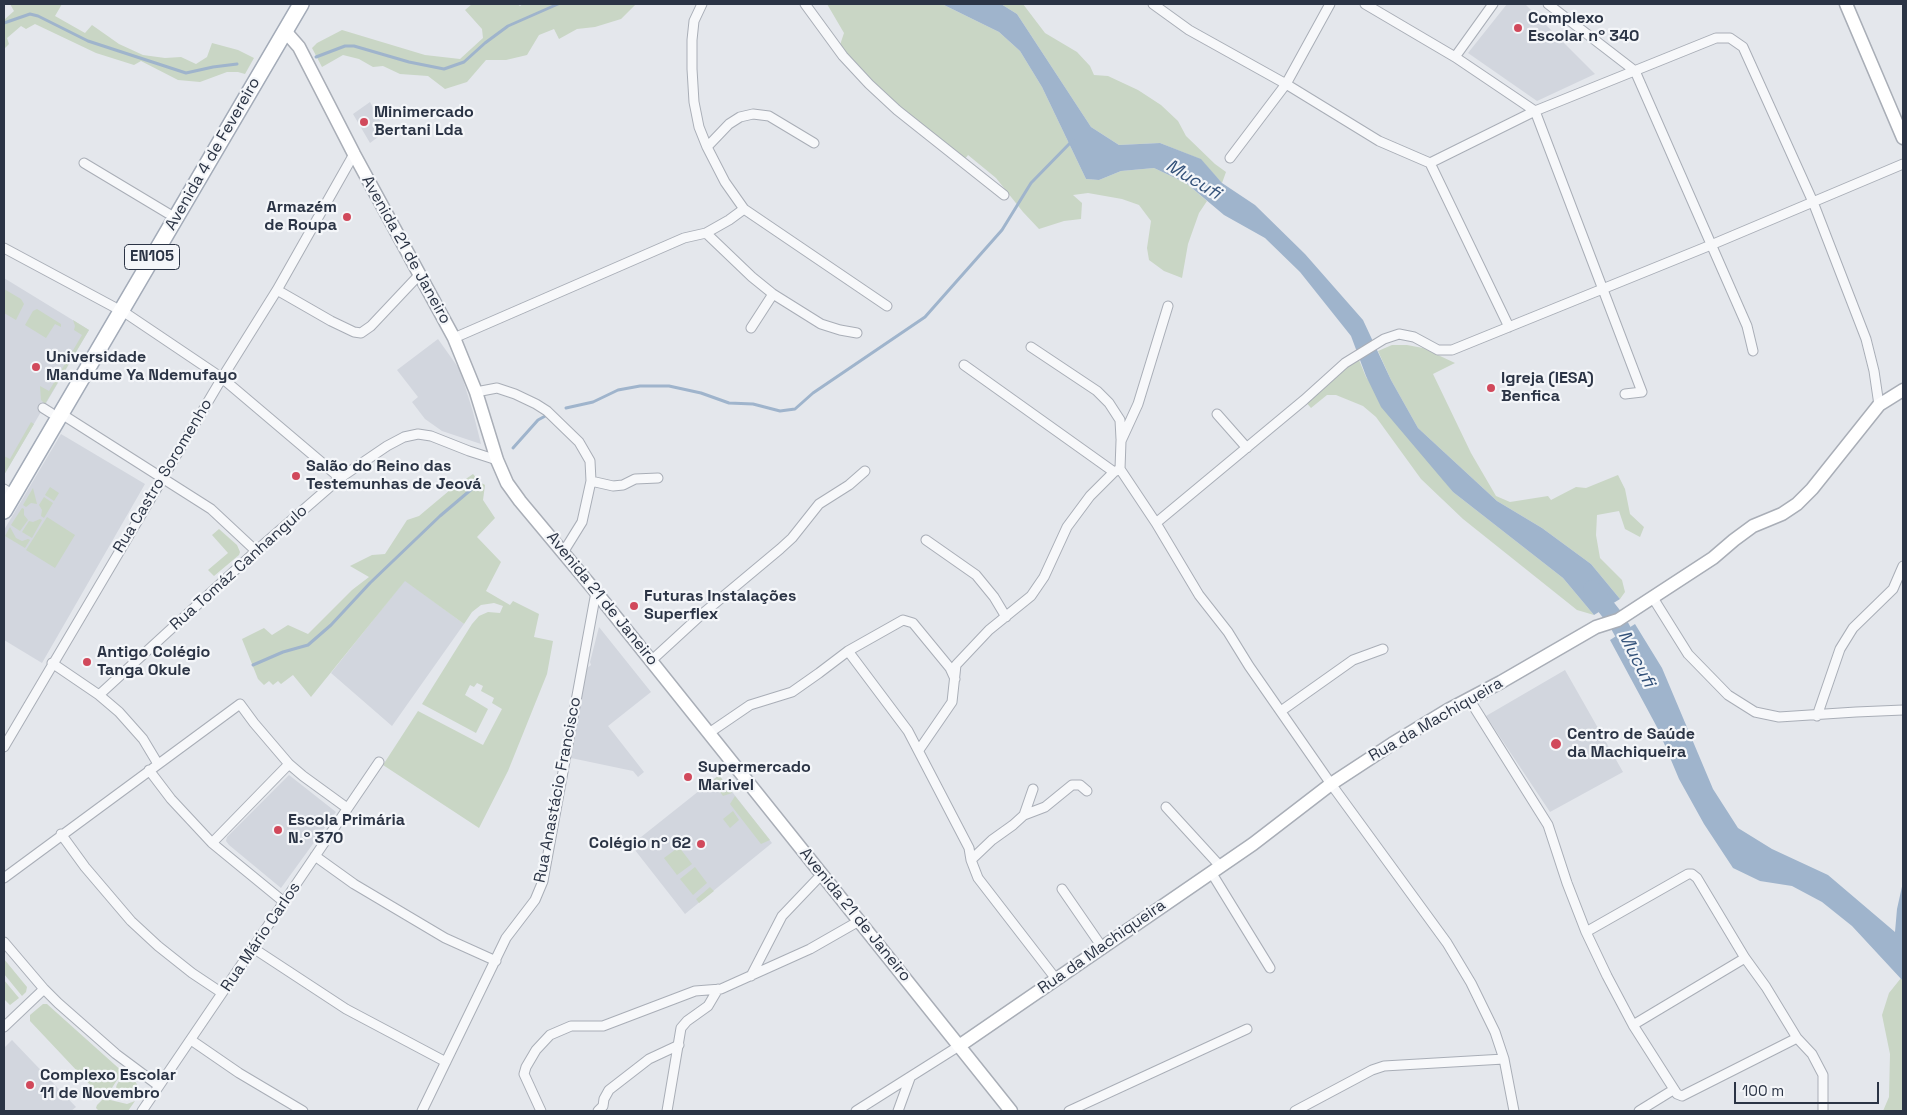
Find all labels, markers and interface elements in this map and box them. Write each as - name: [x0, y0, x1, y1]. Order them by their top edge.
- place label: Complexo Escolar nº 340: [1528, 9, 1639, 47]
- marker: Complexo Escolar nº 340: [1512, 22, 1524, 34]
- street label: Avenida 4 de Fevereiro: [161, 74, 265, 234]
- place label: Minimercado Bertani Lda: [374, 103, 474, 141]
- marker: Minimercado Bertani Lda: [358, 116, 370, 128]
- water label: Mucufi: [1162, 155, 1224, 205]
- street label: Avenida 21 de Janeiro: [357, 173, 455, 327]
- place label: Armazém de Roupa: [264, 198, 337, 236]
- marker: Armazém de Roupa: [341, 211, 353, 223]
- road number: EN105: [124, 244, 180, 270]
- place label: Universidade Mandume Ya Ndemufayo: [46, 348, 237, 386]
- marker: Universidade Mandume Ya Ndemufayo: [30, 361, 42, 373]
- place label: Igreja (IESA) Benfica: [1501, 369, 1594, 407]
- marker: Igreja (IESA) Benfica: [1485, 382, 1497, 394]
- street label: Rua Castro Soromenho: [109, 396, 217, 556]
- place label: Salão do Reino das Testemunhas de Jeová: [306, 457, 482, 495]
- marker: Salão do Reino das Testemunhas de Jeová: [290, 470, 302, 482]
- street label: Rua Tomáz Canhangulo: [166, 501, 312, 635]
- street label: Avenida 21 de Janeiro: [542, 528, 662, 670]
- place label: Futuras Instalações Superflex: [644, 587, 796, 625]
- marker: Futuras Instalações Superflex: [628, 600, 640, 612]
- water label: Mucufi: [1613, 627, 1659, 691]
- place label: Antigo Colégio Tanga Okule: [97, 643, 210, 681]
- marker: Antigo Colégio Tanga Okule: [81, 656, 93, 668]
- street label: Rua da Machiqueira: [1366, 674, 1506, 766]
- street label: Rua Anastácio Francisco: [531, 695, 585, 885]
- place label: Centro de Saúde da Machiqueira: [1567, 725, 1695, 763]
- marker: Centro de Saúde da Machiqueira: [1549, 737, 1563, 751]
- place label: Supermercado Marivel: [698, 758, 811, 796]
- marker: Supermercado Marivel: [682, 771, 694, 783]
- place label: Escola Primária N.º 370: [288, 811, 405, 849]
- marker: Escola Primária N.º 370: [272, 824, 284, 836]
- place label: Colégio nº 62: [589, 834, 691, 854]
- marker: Colégio nº 62: [695, 838, 707, 850]
- street label: Avenida 21 de Janeiro: [795, 844, 915, 986]
- street label: Rua Mário Carlos: [217, 879, 305, 995]
- street label: Rua da Machiqueira: [1034, 896, 1170, 998]
- place label: Complexo Escolar 11 de Novembro: [40, 1066, 176, 1104]
- scale bar: [1737, 1072, 1882, 1104]
- marker: Complexo Escolar 11 de Novembro: [24, 1079, 36, 1091]
- text: 100 m: [1742, 1081, 1784, 1100]

